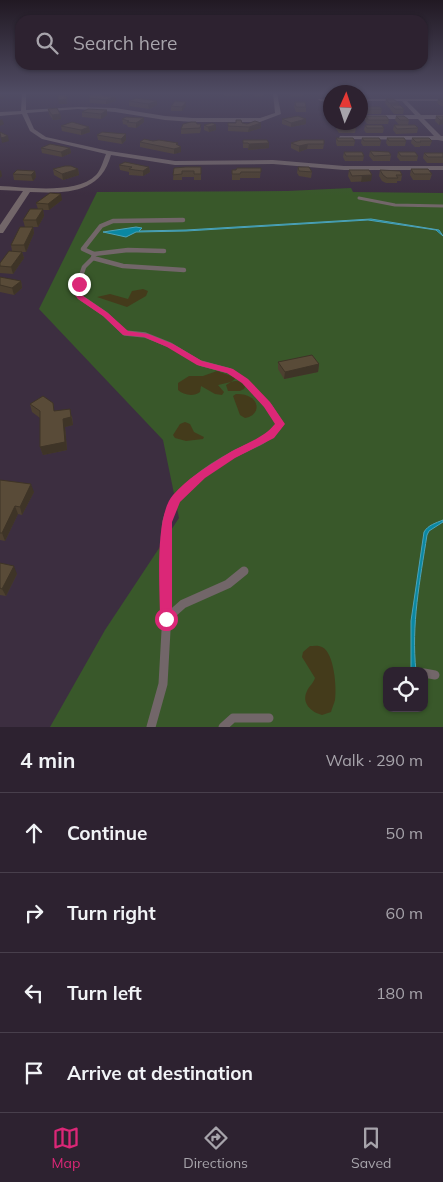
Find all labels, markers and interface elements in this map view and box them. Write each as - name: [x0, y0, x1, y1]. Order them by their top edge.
- search box: [15, 15, 428, 70]
- icon: search: [33, 29, 61, 57]
- text: Search here: [73, 31, 177, 55]
- north arrow: [323, 85, 368, 130]
- route end: [68, 273, 91, 296]
- route start: [155, 608, 178, 631]
- map controls: [383, 667, 428, 712]
- button: locate: [383, 667, 428, 712]
- text: 4 min: [20, 747, 75, 773]
- text: Walk · 290 m: [325, 750, 423, 770]
- icon: ahead: [20, 819, 48, 847]
- text: Continue: [67, 821, 147, 845]
- text: 50 m: [386, 823, 423, 843]
- icon: right: [20, 899, 48, 927]
- text: Turn right: [67, 901, 156, 925]
- text: 60 m: [386, 903, 423, 923]
- icon: left: [20, 979, 48, 1007]
- text: Turn left: [67, 981, 142, 1005]
- text: 180 m: [376, 983, 423, 1003]
- icon: arrive: [20, 1059, 48, 1087]
- text: Arrive at destination: [67, 1061, 253, 1085]
- tab: Map: [52, 1124, 80, 1172]
- tab: Directions: [183, 1124, 248, 1172]
- tab: Saved: [351, 1124, 391, 1172]

